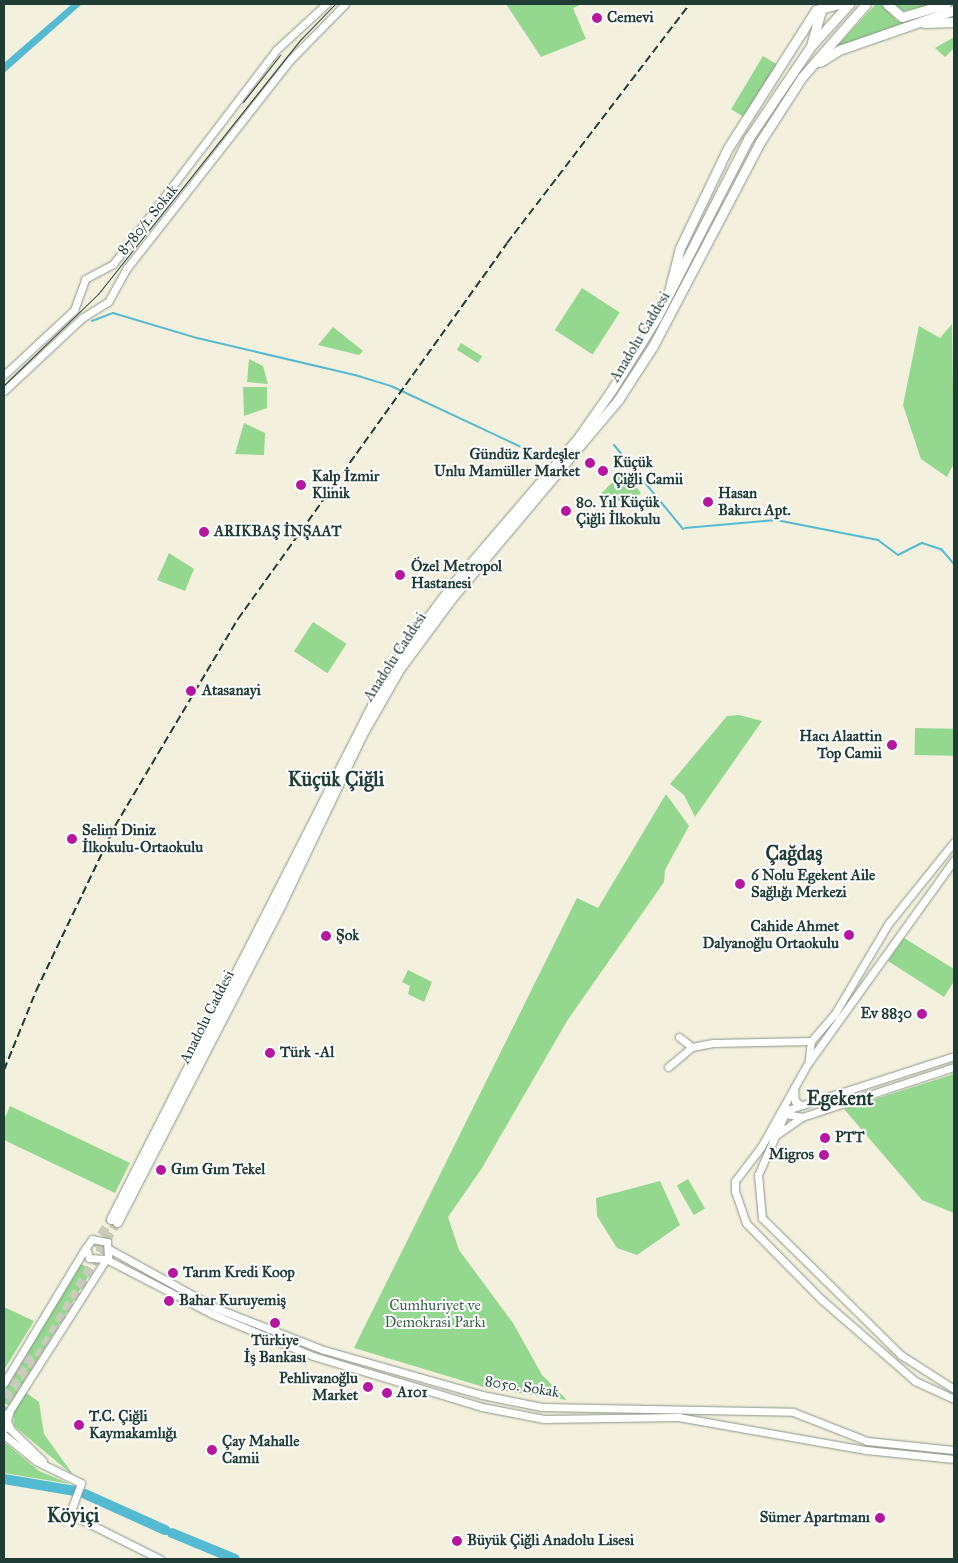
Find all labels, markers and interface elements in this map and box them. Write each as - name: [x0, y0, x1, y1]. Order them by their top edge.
- place label: Cemevi: [607, 9, 654, 27]
- marker: Cemevi: [591, 12, 603, 24]
- street label: 8780/1. Sokak: [114, 181, 182, 259]
- street label: Anadolu Caddesi: [606, 288, 674, 386]
- place label: Gündüz Kardeşler Unlu Mamüller Market: [434, 445, 580, 480]
- place label: Küçük Çiğli Camii: [613, 453, 683, 488]
- marker: Gündüz Kardeşler Unlu Mamüller Market: [584, 457, 596, 469]
- marker: Küçük Çiğli Camii: [597, 465, 609, 477]
- place label: Kalp İzmir Klinik: [312, 467, 379, 502]
- marker: Kalp İzmir Klinik: [294, 478, 308, 492]
- place label: Hasan Bakırcı Apt.: [718, 484, 791, 519]
- place label: 80. Yıl Küçük Çiğli İlkokulu: [576, 493, 661, 528]
- marker: Hasan Bakırcı Apt.: [702, 496, 714, 508]
- marker: 80. Yıl Küçük Çiğli İlkokulu: [560, 505, 572, 517]
- place label: ARIKBAŞ İNŞAAT: [214, 523, 341, 541]
- marker: ARIKBAŞ İNŞAAT: [198, 526, 210, 538]
- place label: Özel Metropol Hastanesi: [411, 557, 502, 592]
- marker: Özel Metropol Hastanesi: [393, 568, 407, 582]
- street label: Anadolu Caddesi: [360, 609, 430, 705]
- place label: Atasanayi: [202, 682, 261, 700]
- marker: Atasanayi: [184, 684, 198, 698]
- place label: Hacı Alaattin Top Camii: [799, 727, 882, 762]
- marker: Hacı Alaattin Top Camii: [886, 739, 898, 751]
- district label: Küçük Çiğli: [288, 767, 384, 791]
- place label: Selim Diniz İlkokulu-Ortaokulu: [82, 821, 203, 856]
- marker: Selim Diniz İlkokulu-Ortaokulu: [66, 833, 78, 845]
- district label: Çağdaş: [765, 841, 823, 865]
- place label: 6 Nolu Egekent Aile Sağlığı Merkezi: [751, 866, 875, 901]
- marker: 6 Nolu Egekent Aile Sağlığı Merkezi: [733, 877, 747, 891]
- place label: Cahide Ahmet Dalyanoğlu Ortaokulu: [703, 917, 839, 952]
- place label: Şok: [336, 927, 359, 945]
- marker: Cahide Ahmet Dalyanoğlu Ortaokulu: [843, 929, 855, 941]
- marker: Şok: [320, 930, 332, 942]
- street label: Anadolu Caddesi: [176, 967, 238, 1067]
- place label: Ev 8830: [860, 1005, 912, 1023]
- marker: Ev 8830: [916, 1008, 928, 1020]
- place label: Türk -Al: [280, 1044, 334, 1062]
- marker: Türk -Al: [264, 1047, 276, 1059]
- district label: Egekent: [806, 1086, 874, 1110]
- place label: PTT: [835, 1129, 865, 1147]
- marker: PTT: [819, 1132, 831, 1144]
- place label: Migros: [769, 1146, 814, 1164]
- marker: Migros: [818, 1149, 830, 1161]
- place label: Gım Gım Tekel: [171, 1161, 265, 1179]
- marker: Gım Gım Tekel: [155, 1164, 167, 1176]
- place label: Tarım Kredi Koop: [183, 1264, 295, 1282]
- marker: Tarım Kredi Koop: [167, 1267, 179, 1279]
- place label: Bahar Kuruyemiş: [179, 1292, 286, 1310]
- marker: Bahar Kuruyemiş: [163, 1295, 175, 1307]
- park label: Cumhuriyet ve Demokrasi Parkı: [384, 1296, 486, 1331]
- marker: Türkiye İş Bankası: [269, 1317, 281, 1329]
- place label: Türkiye İş Bankası: [244, 1331, 306, 1366]
- place label: Pehlivanoğlu Market: [279, 1369, 358, 1404]
- street label: 8050. Sokak: [483, 1372, 561, 1402]
- marker: Pehlivanoğlu Market: [362, 1381, 374, 1393]
- place label: A101: [397, 1384, 427, 1402]
- marker: A101: [381, 1387, 393, 1399]
- place label: T.C. Çiğli Kaymakamlığı: [89, 1407, 177, 1442]
- marker: T.C. Çiğli Kaymakamlığı: [73, 1419, 85, 1431]
- place label: Çay Mahalle Camii: [222, 1432, 299, 1467]
- marker: Çay Mahalle Camii: [206, 1444, 218, 1456]
- district label: Köyiçi: [47, 1503, 99, 1527]
- place label: Sümer Apartmanı: [760, 1509, 870, 1527]
- marker: Sümer Apartmanı: [874, 1512, 886, 1524]
- place label: Büyük Çiğli Anadolu Lisesi: [467, 1532, 634, 1550]
- marker: Büyük Çiğli Anadolu Lisesi: [451, 1535, 463, 1547]

